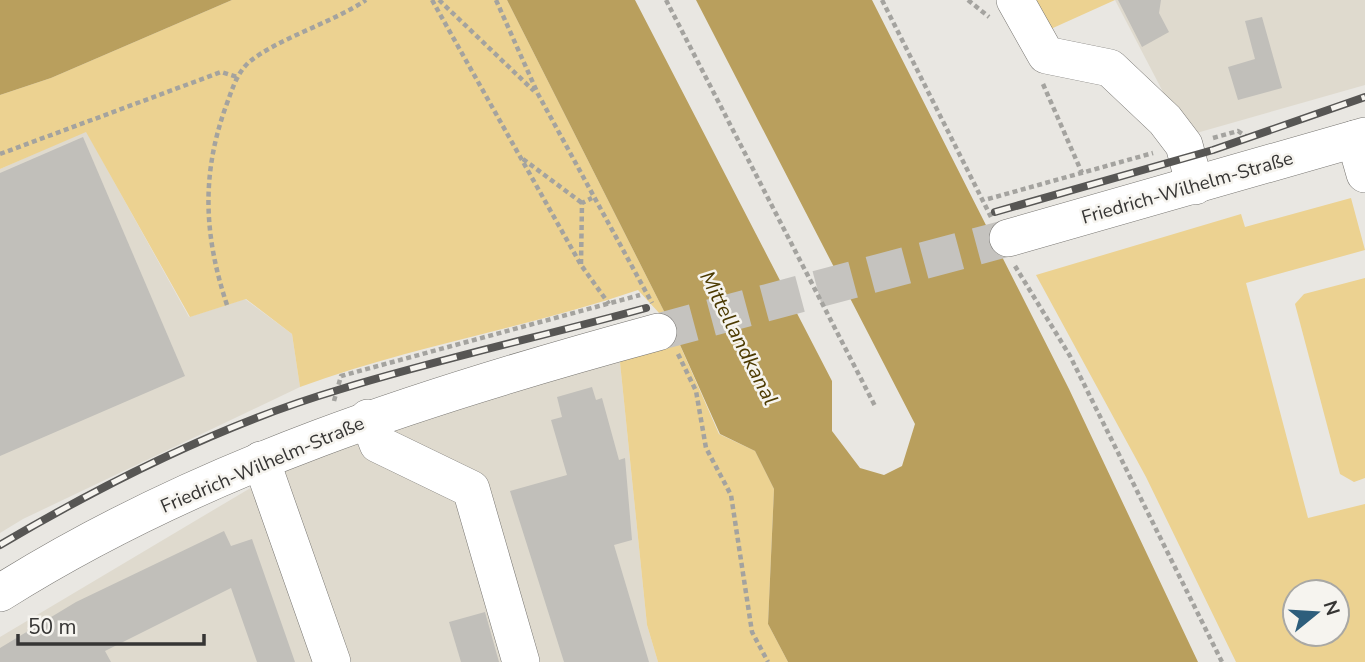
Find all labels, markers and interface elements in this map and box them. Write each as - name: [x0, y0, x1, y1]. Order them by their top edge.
- street label: Friedrich-Wilhelm-Straße: [1079, 145, 1296, 231]
- water label: Mittellandkanal: [693, 266, 785, 410]
- street label: Friedrich-Wilhelm-Straße: [157, 410, 368, 520]
- north arrow: [1281, 578, 1351, 648]
- text: N: [1317, 597, 1346, 619]
- scale bar: [18, 602, 203, 646]
- text: 50 m: [28, 613, 77, 641]

